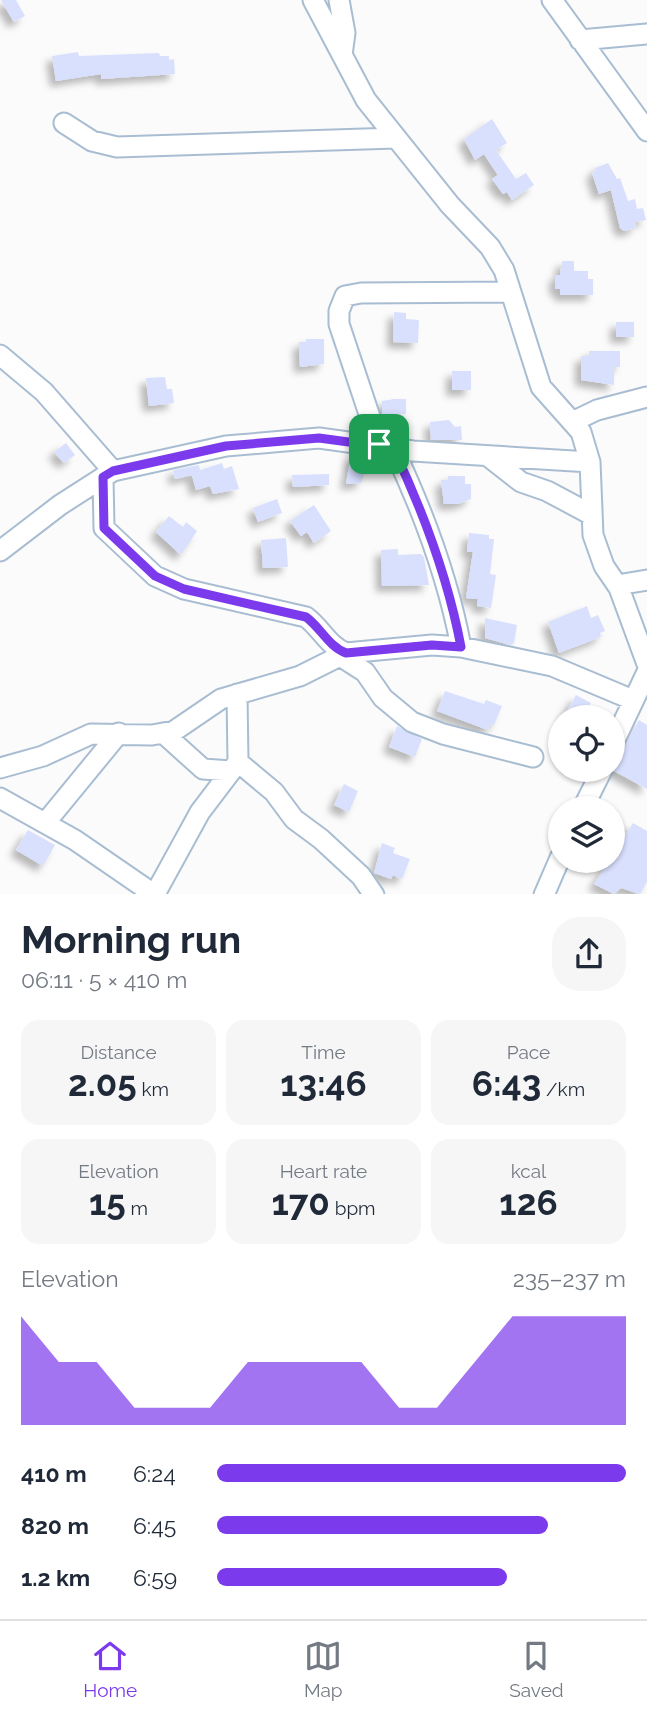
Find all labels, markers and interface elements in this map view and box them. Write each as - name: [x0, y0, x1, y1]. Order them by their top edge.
- pin: [349, 414, 409, 474]
- icon: arrive: [360, 425, 398, 463]
- map controls: [548, 705, 625, 873]
- button: locate: [548, 705, 625, 782]
- button: layers: [548, 796, 625, 873]
- text: Morning run: [21, 917, 241, 962]
- button: share: [552, 917, 626, 991]
- text: 06:11 · 5 × 410 m: [21, 966, 187, 993]
- text: Distance: [80, 1041, 157, 1063]
- text: Time: [301, 1041, 346, 1063]
- text: Pace: [507, 1041, 550, 1063]
- text: 2.05: [68, 1063, 137, 1104]
- text: 13:46: [280, 1063, 367, 1104]
- text: 6:43: [472, 1063, 541, 1104]
- text: km: [137, 1078, 169, 1100]
- text: /km: [541, 1078, 585, 1100]
- text: Elevation: [78, 1160, 159, 1182]
- text: Heart rate: [280, 1160, 367, 1182]
- text: kcal: [511, 1160, 546, 1182]
- text: 15: [89, 1182, 126, 1223]
- text: 170: [271, 1182, 330, 1223]
- text: 126: [499, 1182, 558, 1223]
- text: m: [126, 1197, 148, 1219]
- text: bpm: [330, 1197, 376, 1219]
- text: Elevation: [21, 1265, 119, 1292]
- text: 235–237 m: [513, 1265, 626, 1292]
- text: 410 m: [21, 1460, 87, 1487]
- text: 6:24: [133, 1460, 176, 1487]
- text: 820 m: [21, 1512, 89, 1539]
- text: 6:45: [133, 1512, 176, 1539]
- text: 1.2 km: [21, 1564, 90, 1591]
- text: 6:59: [133, 1564, 177, 1591]
- tab: Home: [83, 1637, 137, 1701]
- tab: Map: [304, 1637, 343, 1701]
- tab: Saved: [509, 1637, 564, 1701]

